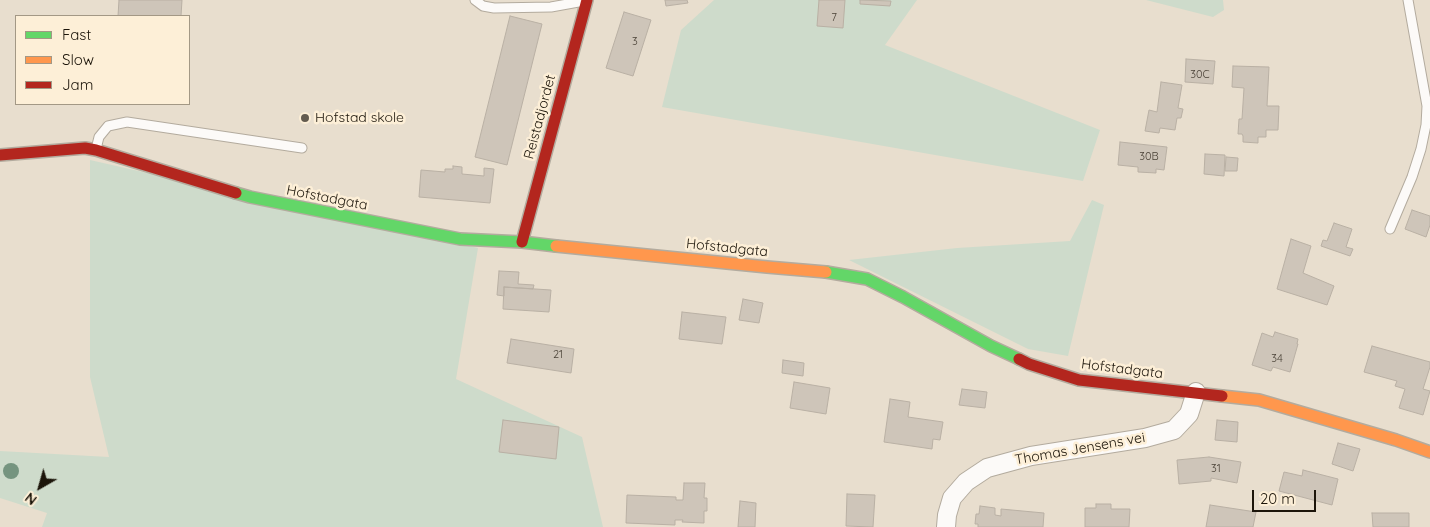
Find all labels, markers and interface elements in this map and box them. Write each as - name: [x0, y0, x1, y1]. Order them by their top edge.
- house number: 7: [831, 11, 837, 25]
- legend: [15, 15, 190, 105]
- text: Fast: [62, 25, 91, 44]
- house number: 3: [632, 35, 638, 49]
- text: Slow: [62, 50, 94, 69]
- house number: 30C: [1190, 68, 1210, 82]
- street label: Reistadjordet: [521, 73, 559, 161]
- text: Jam: [62, 75, 93, 94]
- place label: Hofstad skole: [315, 110, 404, 126]
- marker: Hofstad skole: [299, 112, 311, 124]
- house number: 30B: [1139, 150, 1159, 164]
- street label: Hofstadgata: [285, 182, 369, 214]
- street label: Hofstadgata: [685, 235, 769, 261]
- house number: 21: [553, 348, 563, 362]
- house number: 34: [1271, 352, 1283, 366]
- street label: Hofstadgata: [1080, 356, 1164, 382]
- street label: Thomas Jensens vei: [1014, 429, 1146, 469]
- north arrow: [15, 462, 65, 512]
- house number: 31: [1211, 462, 1221, 476]
- scale bar: [1255, 480, 1319, 512]
- text: N: [21, 489, 40, 509]
- text: 20 m: [1260, 489, 1295, 508]

